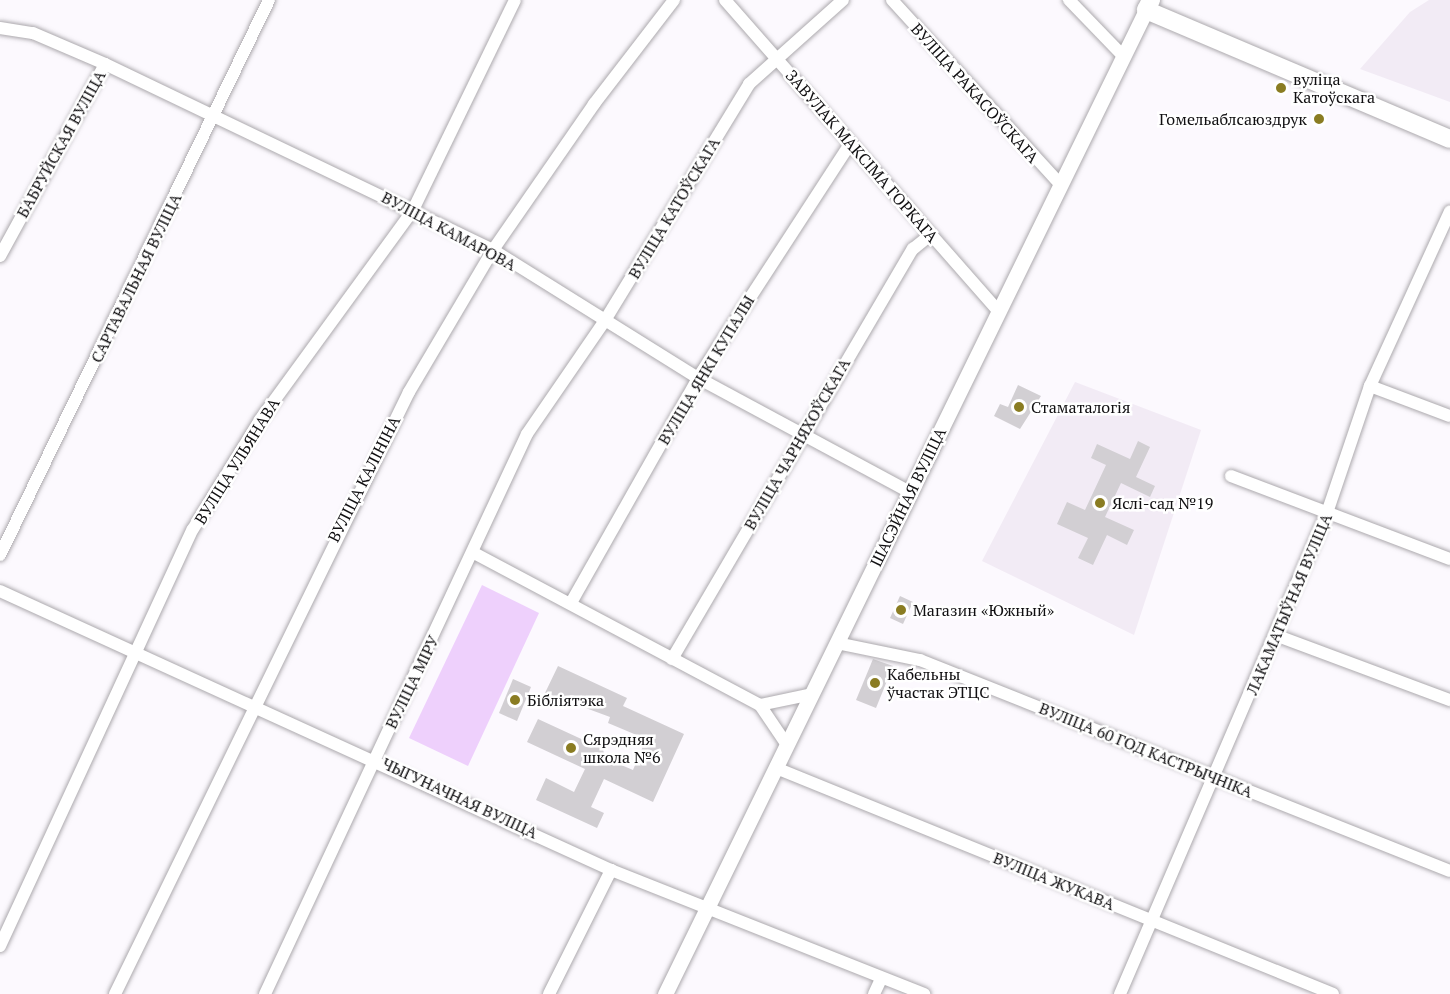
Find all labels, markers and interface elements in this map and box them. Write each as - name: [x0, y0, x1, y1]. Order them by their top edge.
- street label: ВУЛІЦА РАКАСОЎСКАГА: [907, 19, 1043, 167]
- street label: ЗАВУЛАК МАКСІМА ГОРКАГА: [782, 66, 942, 246]
- street label: БАБРУЙСКАЯ ВУЛІЦА: [13, 67, 109, 221]
- place label: вуліца Катоўскага: [1293, 69, 1375, 107]
- marker: вуліца Катоўскага: [1274, 81, 1288, 95]
- place label: Гомельаблсаюздрук: [1159, 109, 1307, 129]
- marker: Гомельаблсаюздрук: [1312, 112, 1326, 126]
- street label: ВУЛІЦА КАТОЎСКАГА: [624, 134, 724, 282]
- street label: ВУЛІЦА КАМАРОВА: [378, 187, 520, 275]
- street label: САРТАВАЛЬНАЯ ВУЛІЦА: [87, 190, 185, 366]
- street label: ВУЛІЦА ЯНКІ КУПАЛЫ: [654, 292, 758, 448]
- street label: ВУЛІЦА ЧАРНЯХОЎСКАГА: [740, 355, 854, 533]
- street label: ВУЛІЦА УЛЬЯНАВА: [190, 394, 284, 528]
- place label: Стаматалогія: [1031, 397, 1130, 417]
- marker: Стаматалогія: [1012, 400, 1026, 414]
- street label: ВУЛІЦА КАЛІНІНА: [324, 413, 404, 545]
- street label: ШАСЭЙНАЯ ВУЛІЦА: [866, 424, 950, 570]
- place label: Яслі-сад №19: [1112, 493, 1213, 513]
- marker: Яслі-сад №19: [1093, 496, 1107, 510]
- street label: ЛАКАМАТЫЎНАЯ ВУЛІЦА: [1242, 511, 1336, 697]
- place label: Магазин «Южный»: [913, 600, 1054, 620]
- marker: Магазин «Южный»: [894, 603, 908, 617]
- street label: ВУЛІЦА МІРУ: [381, 632, 443, 732]
- place label: Кабельны ўчастак ЭТЦС: [887, 664, 990, 702]
- marker: Кабельны ўчастак ЭТЦС: [868, 676, 882, 690]
- place label: Бібліятэка: [527, 690, 604, 710]
- marker: Бібліятэка: [508, 693, 522, 707]
- street label: ВУЛІЦА 60 ГОД КАСТРЫЧНІКА: [1036, 698, 1256, 802]
- place label: Сярэдняя школа №6: [583, 729, 660, 767]
- marker: Сярэдняя школа №6: [564, 741, 578, 755]
- street label: ЧЫГУНАЧНАЯ ВУЛІЦА: [379, 754, 541, 842]
- street label: ВУЛІЦА ЖУКАВА: [990, 848, 1118, 914]

